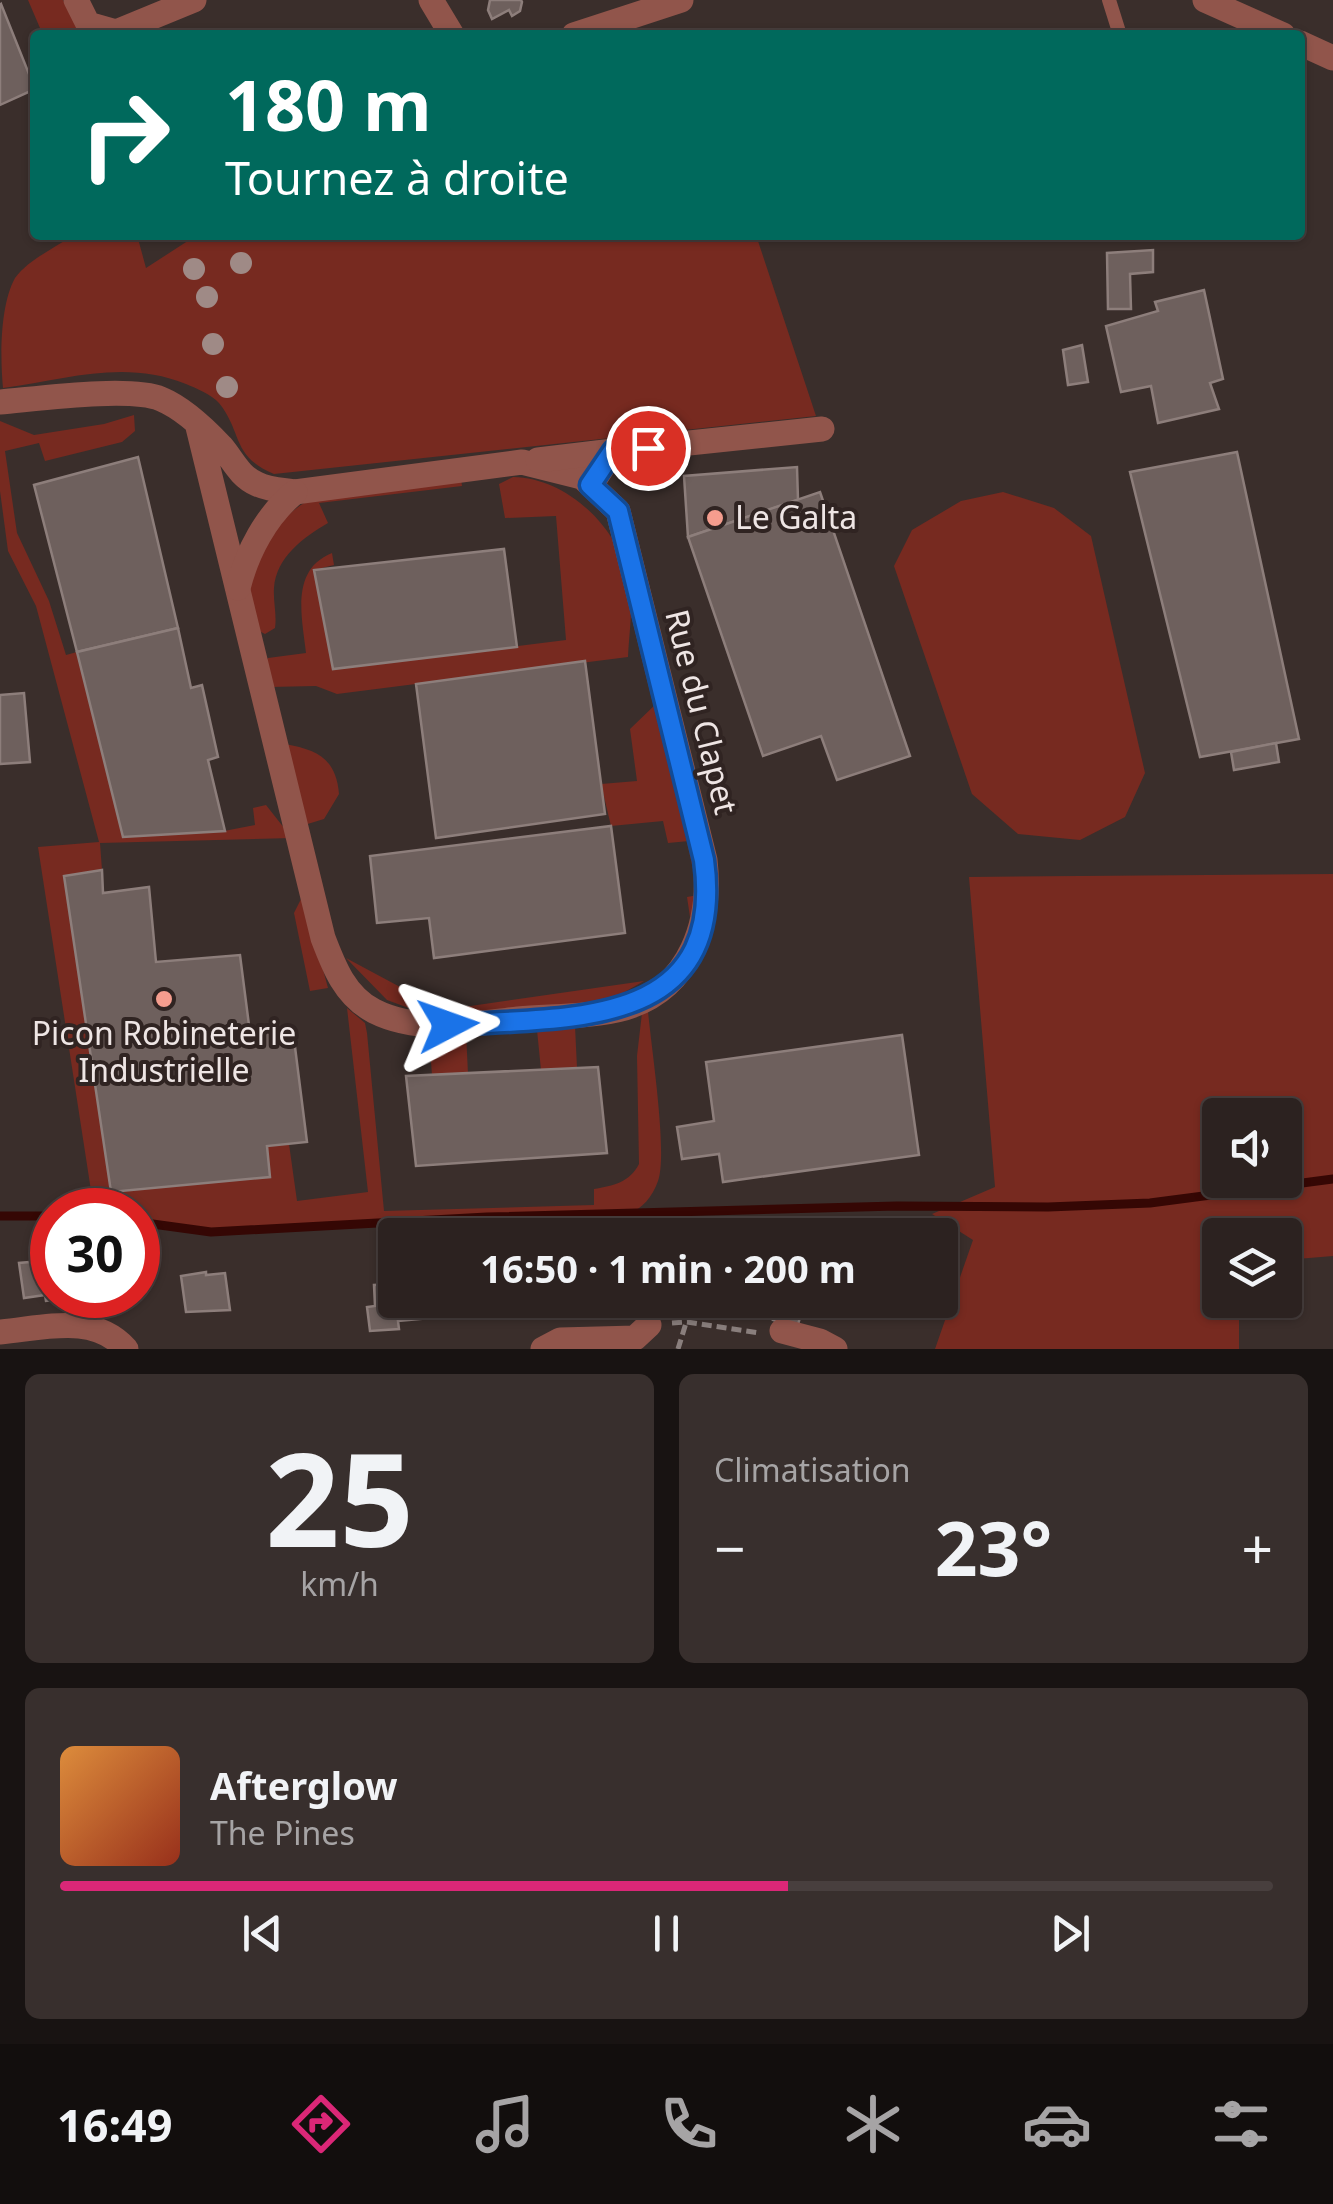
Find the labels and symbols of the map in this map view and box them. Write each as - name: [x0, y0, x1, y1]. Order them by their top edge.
- pin: [606, 406, 691, 491]
- place label: Le Galta: [735, 495, 857, 538]
- marker: Le Galta: [704, 507, 726, 529]
- street label: Rue du Clapet: [656, 605, 749, 818]
- position arrow: [396, 973, 500, 1077]
- marker: Picon Robineterie Industrielle: [153, 988, 175, 1010]
- place label: Picon Robineterie Industrielle: [32, 1011, 296, 1091]
- speed limit sign: 30: [30, 1188, 160, 1318]

